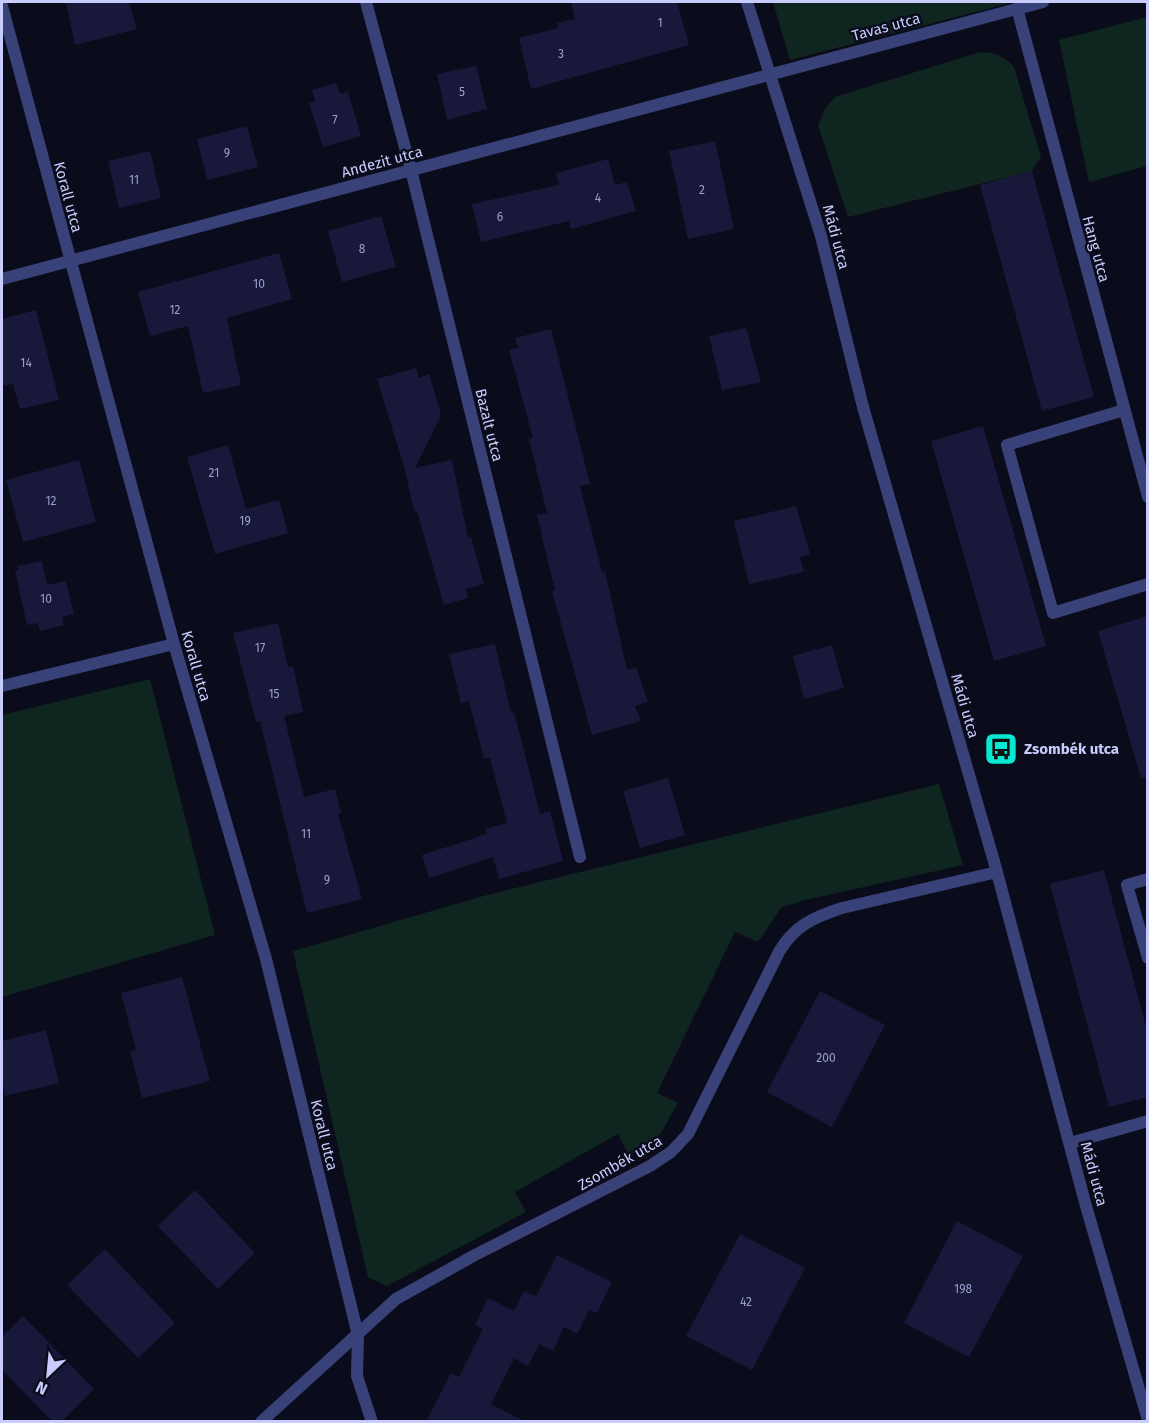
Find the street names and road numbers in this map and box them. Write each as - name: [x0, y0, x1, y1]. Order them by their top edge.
- street label: Tavas utca: [850, 9, 922, 45]
- street label: Andezit utca: [339, 142, 425, 182]
- street label: Korall utca: [50, 160, 86, 234]
- street label: Mádi utca: [819, 203, 853, 271]
- street label: Hang utca: [1079, 214, 1113, 284]
- street label: Bazalt utca: [471, 387, 507, 463]
- street label: Korall utca: [177, 629, 215, 703]
- street label: Mádi utca: [947, 672, 983, 740]
- street label: Korall utca: [306, 1098, 342, 1172]
- street label: Zsombék utca: [575, 1132, 665, 1194]
- street label: Mádi utca: [1077, 1140, 1111, 1208]

